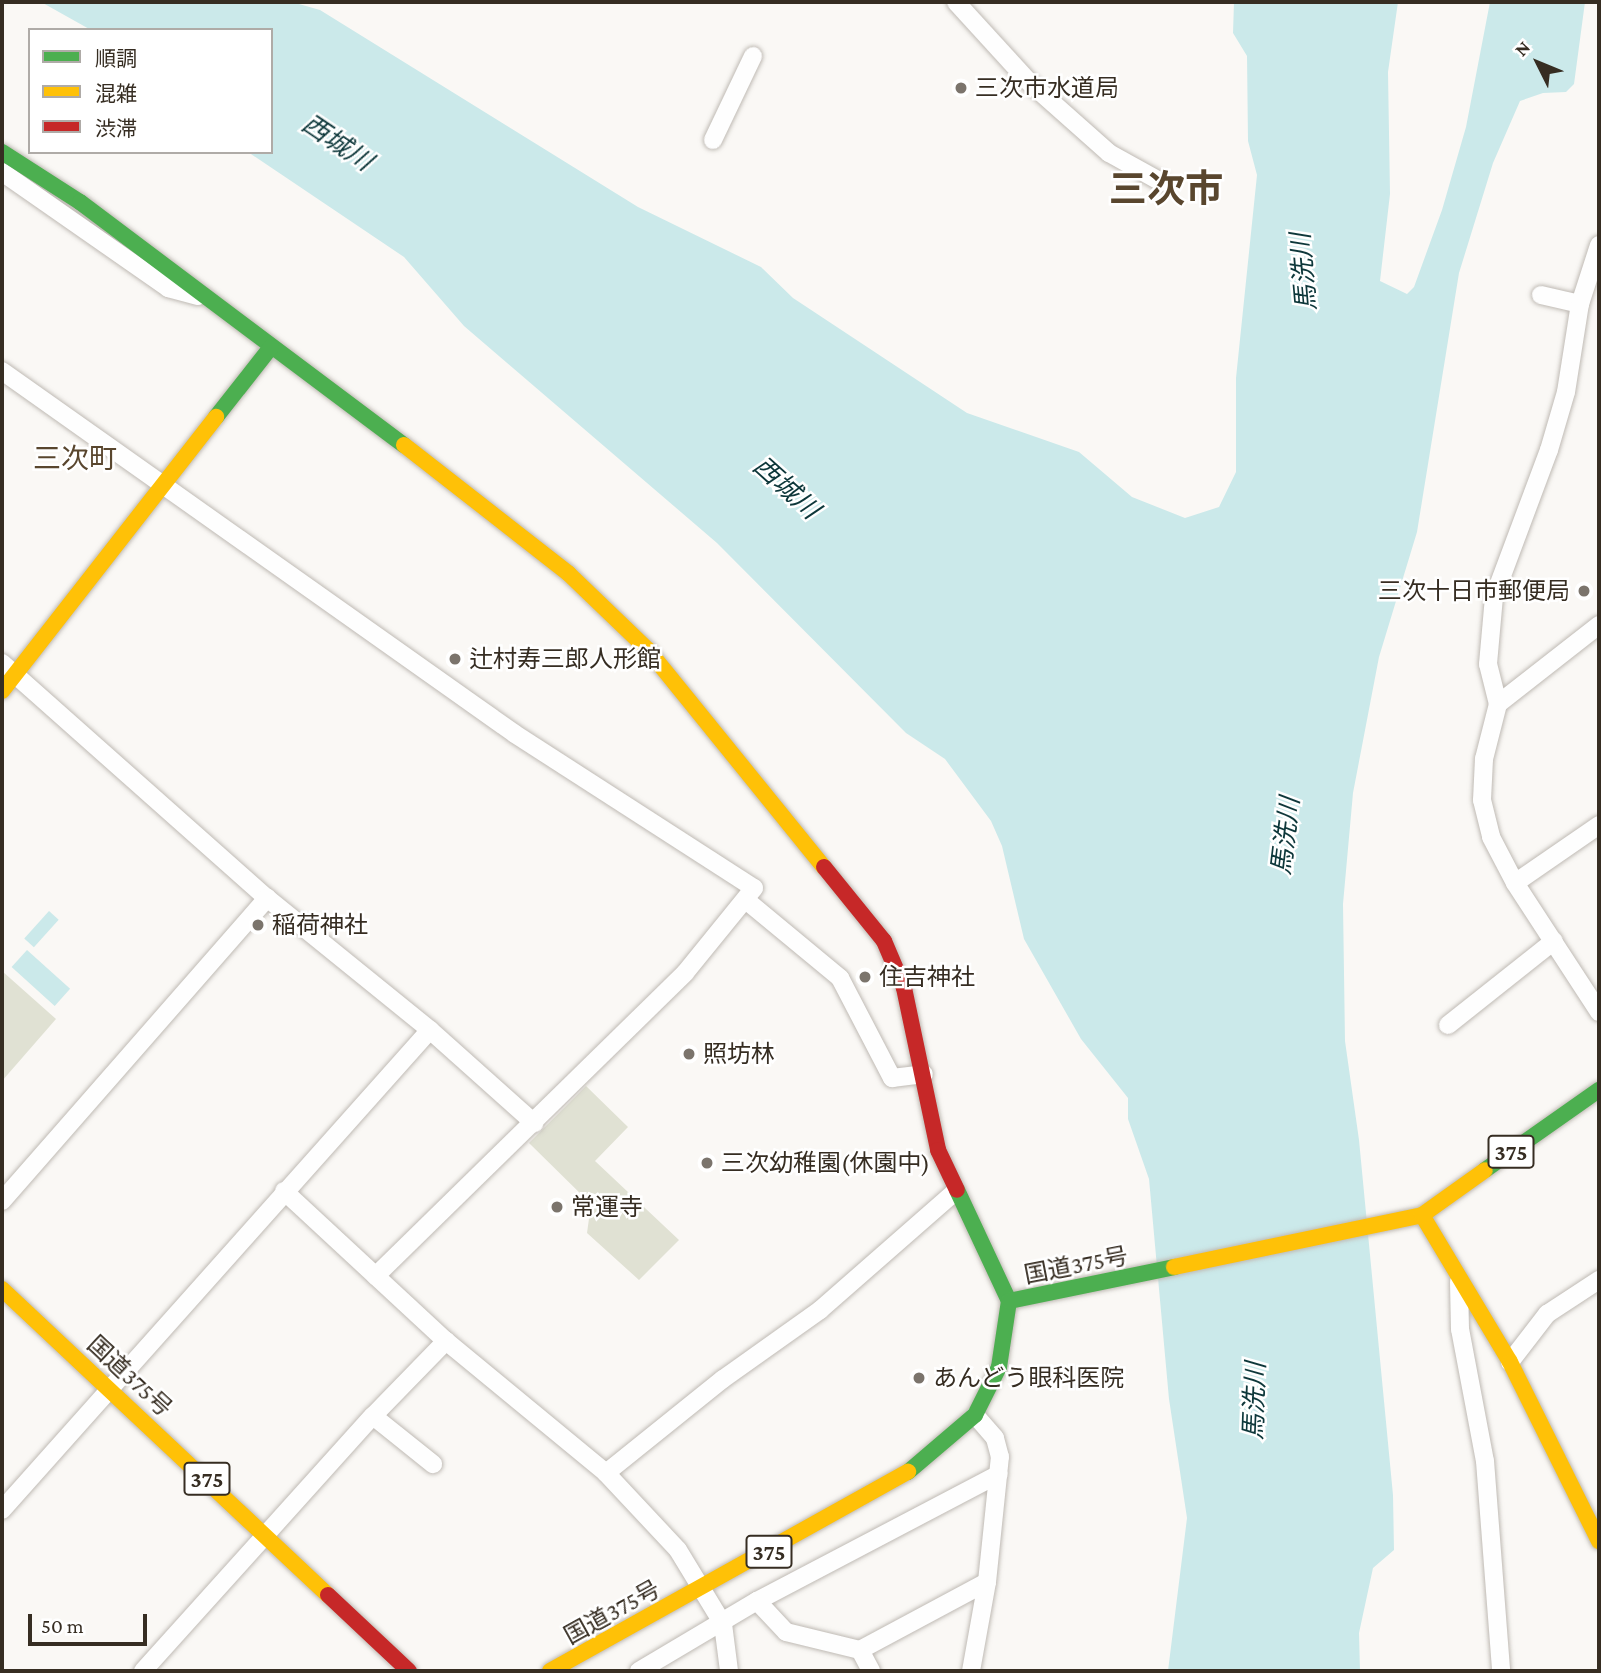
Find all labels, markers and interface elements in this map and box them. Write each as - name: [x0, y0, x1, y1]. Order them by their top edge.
- legend: [28, 28, 273, 154]
- north arrow: [1503, 28, 1573, 98]
- text: N: [1510, 36, 1534, 60]
- text: 順調: [95, 47, 137, 71]
- place label: 三次市水道局: [975, 74, 1119, 102]
- marker: 三次市水道局: [953, 80, 969, 96]
- text: 混雑: [95, 82, 137, 106]
- water label: 西城川: [296, 108, 378, 178]
- text: 渋滞: [95, 117, 137, 141]
- district label: 三次市: [1109, 167, 1223, 213]
- water label: 馬洗川: [1285, 232, 1323, 312]
- district label: 三次町: [33, 442, 117, 476]
- water label: 西城川: [747, 450, 825, 526]
- place label: 三次十日市郵便局: [1378, 577, 1570, 605]
- marker: 三次十日市郵便局: [1576, 583, 1592, 599]
- place label: 辻村寿三郎人形館: [469, 645, 661, 673]
- marker: 辻村寿三郎人形館: [447, 651, 463, 667]
- water label: 馬洗川: [1266, 795, 1306, 877]
- place label: 稲荷神社: [272, 911, 368, 939]
- marker: 稲荷神社: [250, 917, 266, 933]
- place label: 住吉神社: [879, 963, 975, 991]
- marker: 住吉神社: [857, 969, 873, 985]
- place label: 照坊林: [703, 1040, 775, 1068]
- marker: 照坊林: [681, 1046, 697, 1062]
- road number: 375: [1486, 1133, 1536, 1172]
- place label: 三次幼稚園(休園中): [721, 1149, 930, 1177]
- marker: 三次幼稚園(休園中): [699, 1155, 715, 1171]
- place label: 常運寺: [571, 1193, 643, 1221]
- marker: 常運寺: [549, 1199, 565, 1215]
- street label: 国道375号: [1022, 1241, 1130, 1289]
- street label: 国道375号: [82, 1330, 178, 1422]
- water label: 馬洗川: [1238, 1361, 1272, 1441]
- place label: あんどう眼科医院: [933, 1364, 1125, 1392]
- marker: あんどう眼科医院: [911, 1370, 927, 1386]
- road number: 375: [182, 1460, 232, 1498]
- road number: 375: [744, 1532, 794, 1572]
- street label: 国道375号: [559, 1574, 665, 1650]
- scale bar: [32, 1600, 150, 1644]
- text: 50 m: [41, 1614, 84, 1638]

